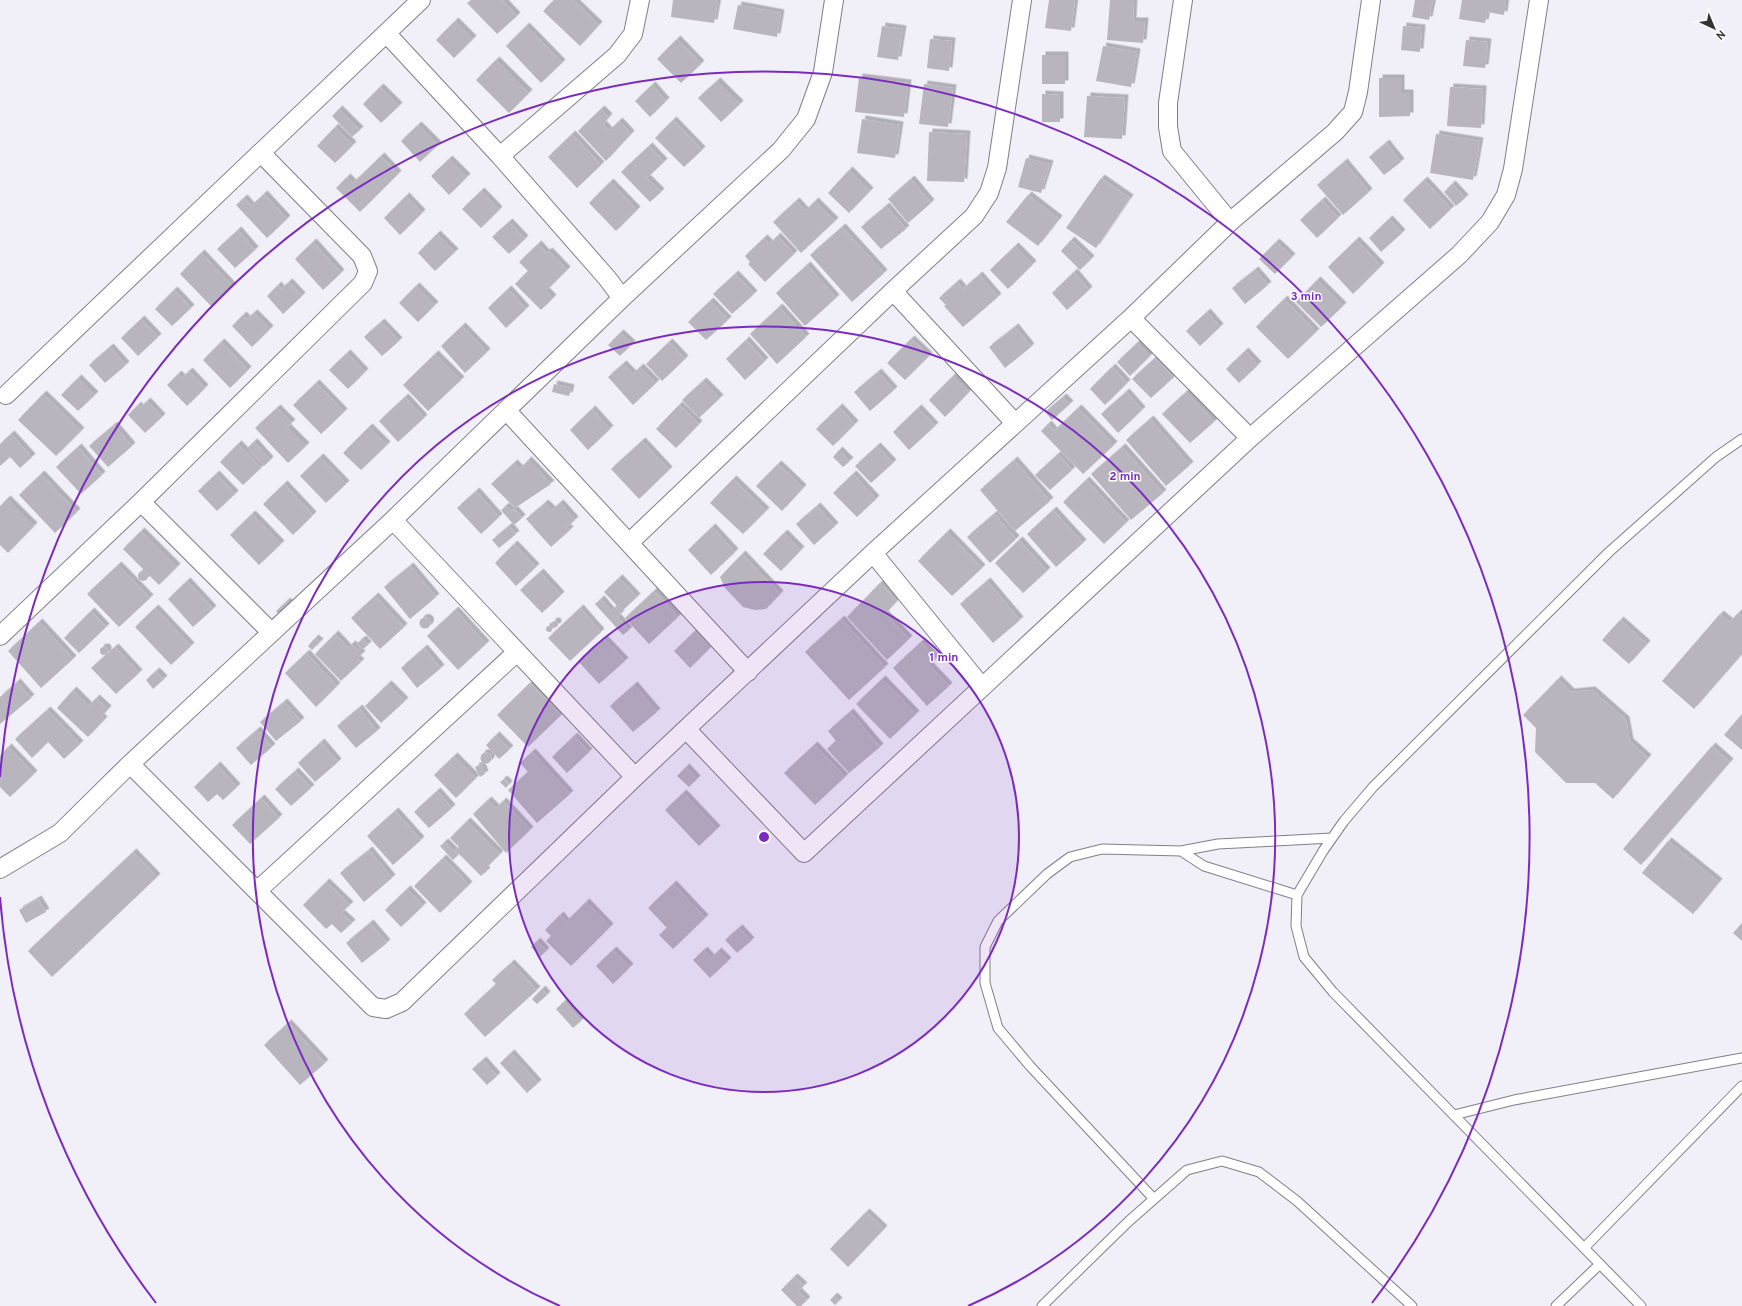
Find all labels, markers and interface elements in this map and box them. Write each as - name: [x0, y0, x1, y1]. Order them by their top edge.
- north arrow: [1694, 8, 1734, 48]
- text: N: [1713, 27, 1728, 42]
- text: 3 min: [1290, 289, 1322, 305]
- text: 2 min: [1109, 469, 1141, 485]
- text: 1 min: [930, 650, 958, 666]
- centre of rings: [757, 830, 771, 844]

